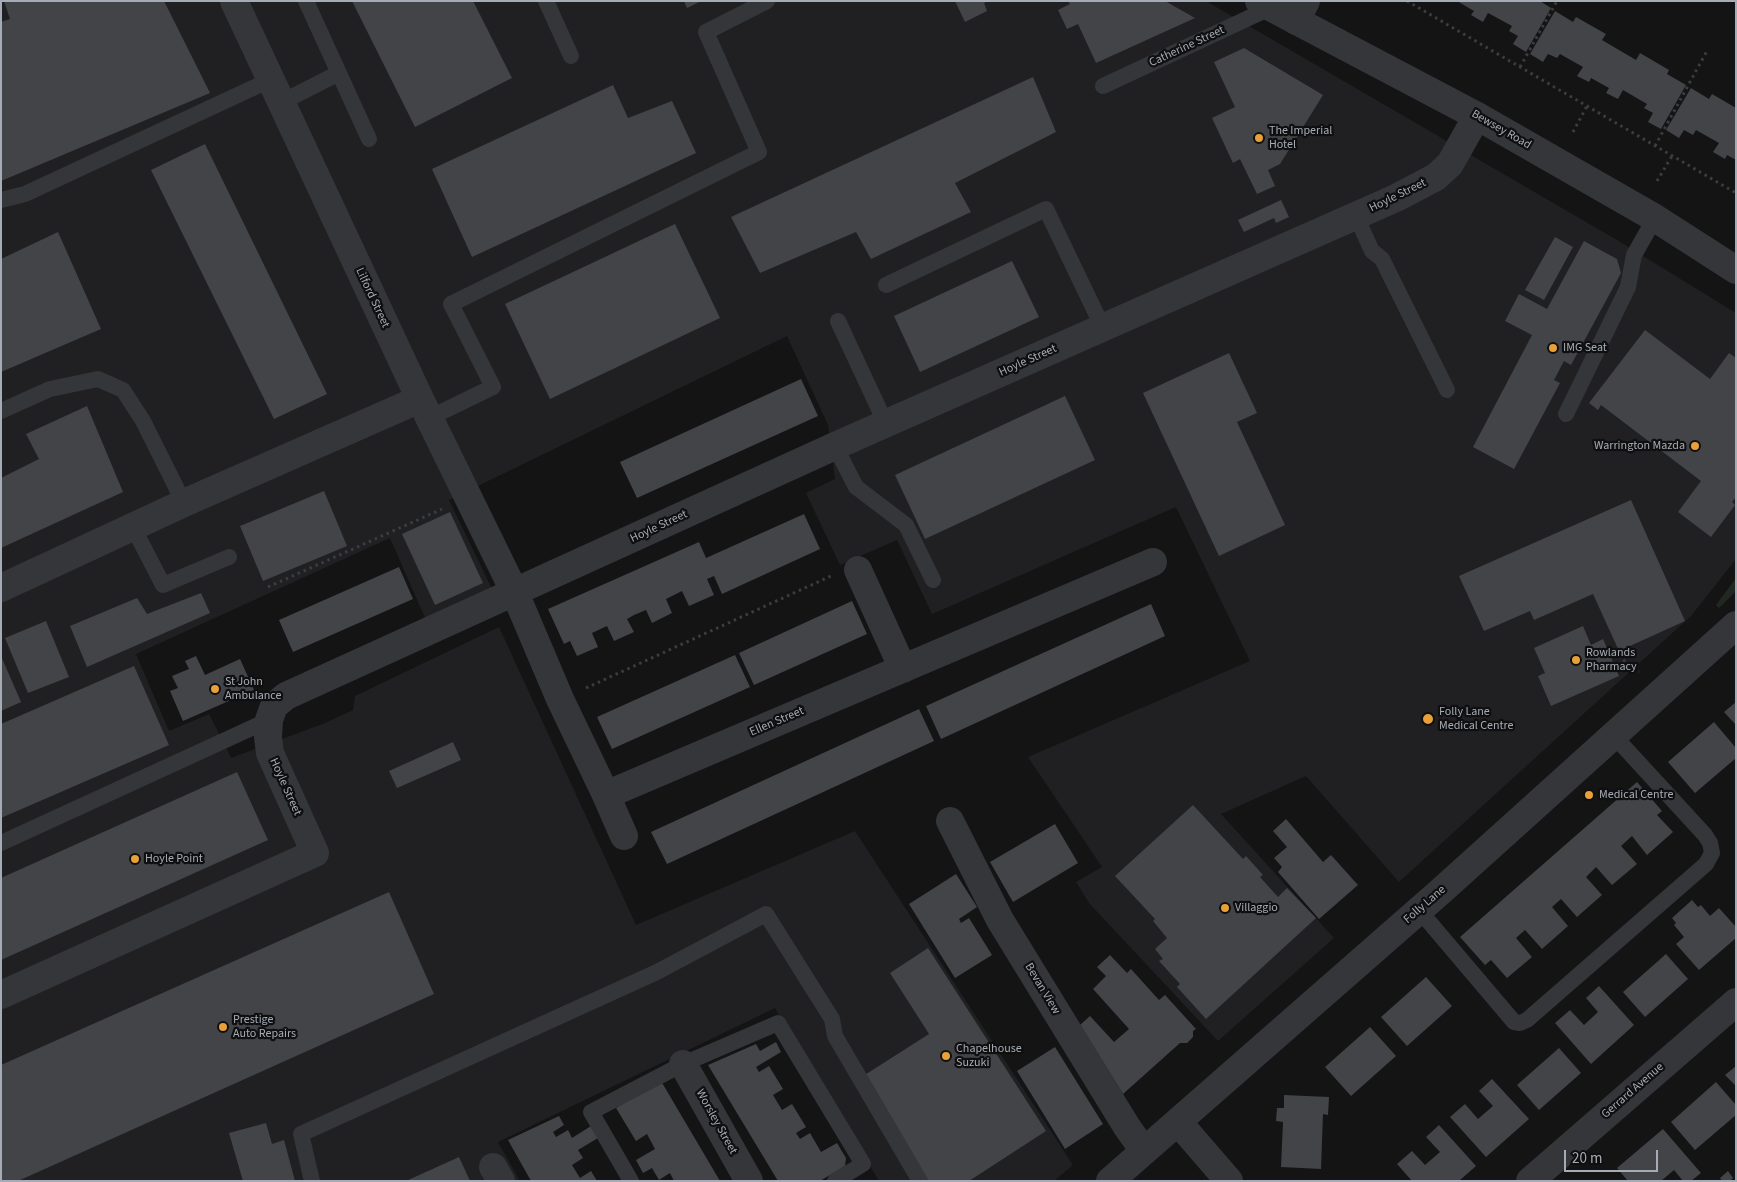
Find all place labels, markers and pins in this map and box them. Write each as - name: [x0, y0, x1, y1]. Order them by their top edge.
- place label: The Imperial Hotel: [1269, 124, 1332, 152]
- marker: The Imperial Hotel: [1253, 132, 1265, 144]
- place label: IMG Seat: [1563, 341, 1607, 355]
- marker: IMG Seat: [1547, 342, 1559, 354]
- place label: Warrington Mazda: [1594, 439, 1685, 453]
- marker: Warrington Mazda: [1689, 440, 1701, 452]
- place label: Rowlands Pharmacy: [1586, 646, 1637, 674]
- marker: Rowlands Pharmacy: [1570, 654, 1582, 666]
- place label: St John Ambulance: [225, 675, 281, 703]
- marker: St John Ambulance: [209, 683, 221, 695]
- place label: Folly Lane Medical Centre: [1439, 705, 1514, 733]
- marker: Folly Lane Medical Centre: [1421, 712, 1435, 726]
- place label: Medical Centre: [1599, 788, 1674, 802]
- marker: Medical Centre: [1583, 789, 1595, 801]
- place label: Hoyle Point: [145, 852, 203, 866]
- marker: Hoyle Point: [129, 853, 141, 865]
- place label: Villaggio: [1235, 901, 1278, 915]
- marker: Villaggio: [1219, 902, 1231, 914]
- place label: Prestige Auto Repairs: [233, 1013, 296, 1041]
- marker: Prestige Auto Repairs: [217, 1021, 229, 1033]
- place label: Chapelhouse Suzuki: [956, 1042, 1022, 1070]
- marker: Chapelhouse Suzuki: [940, 1050, 952, 1062]

